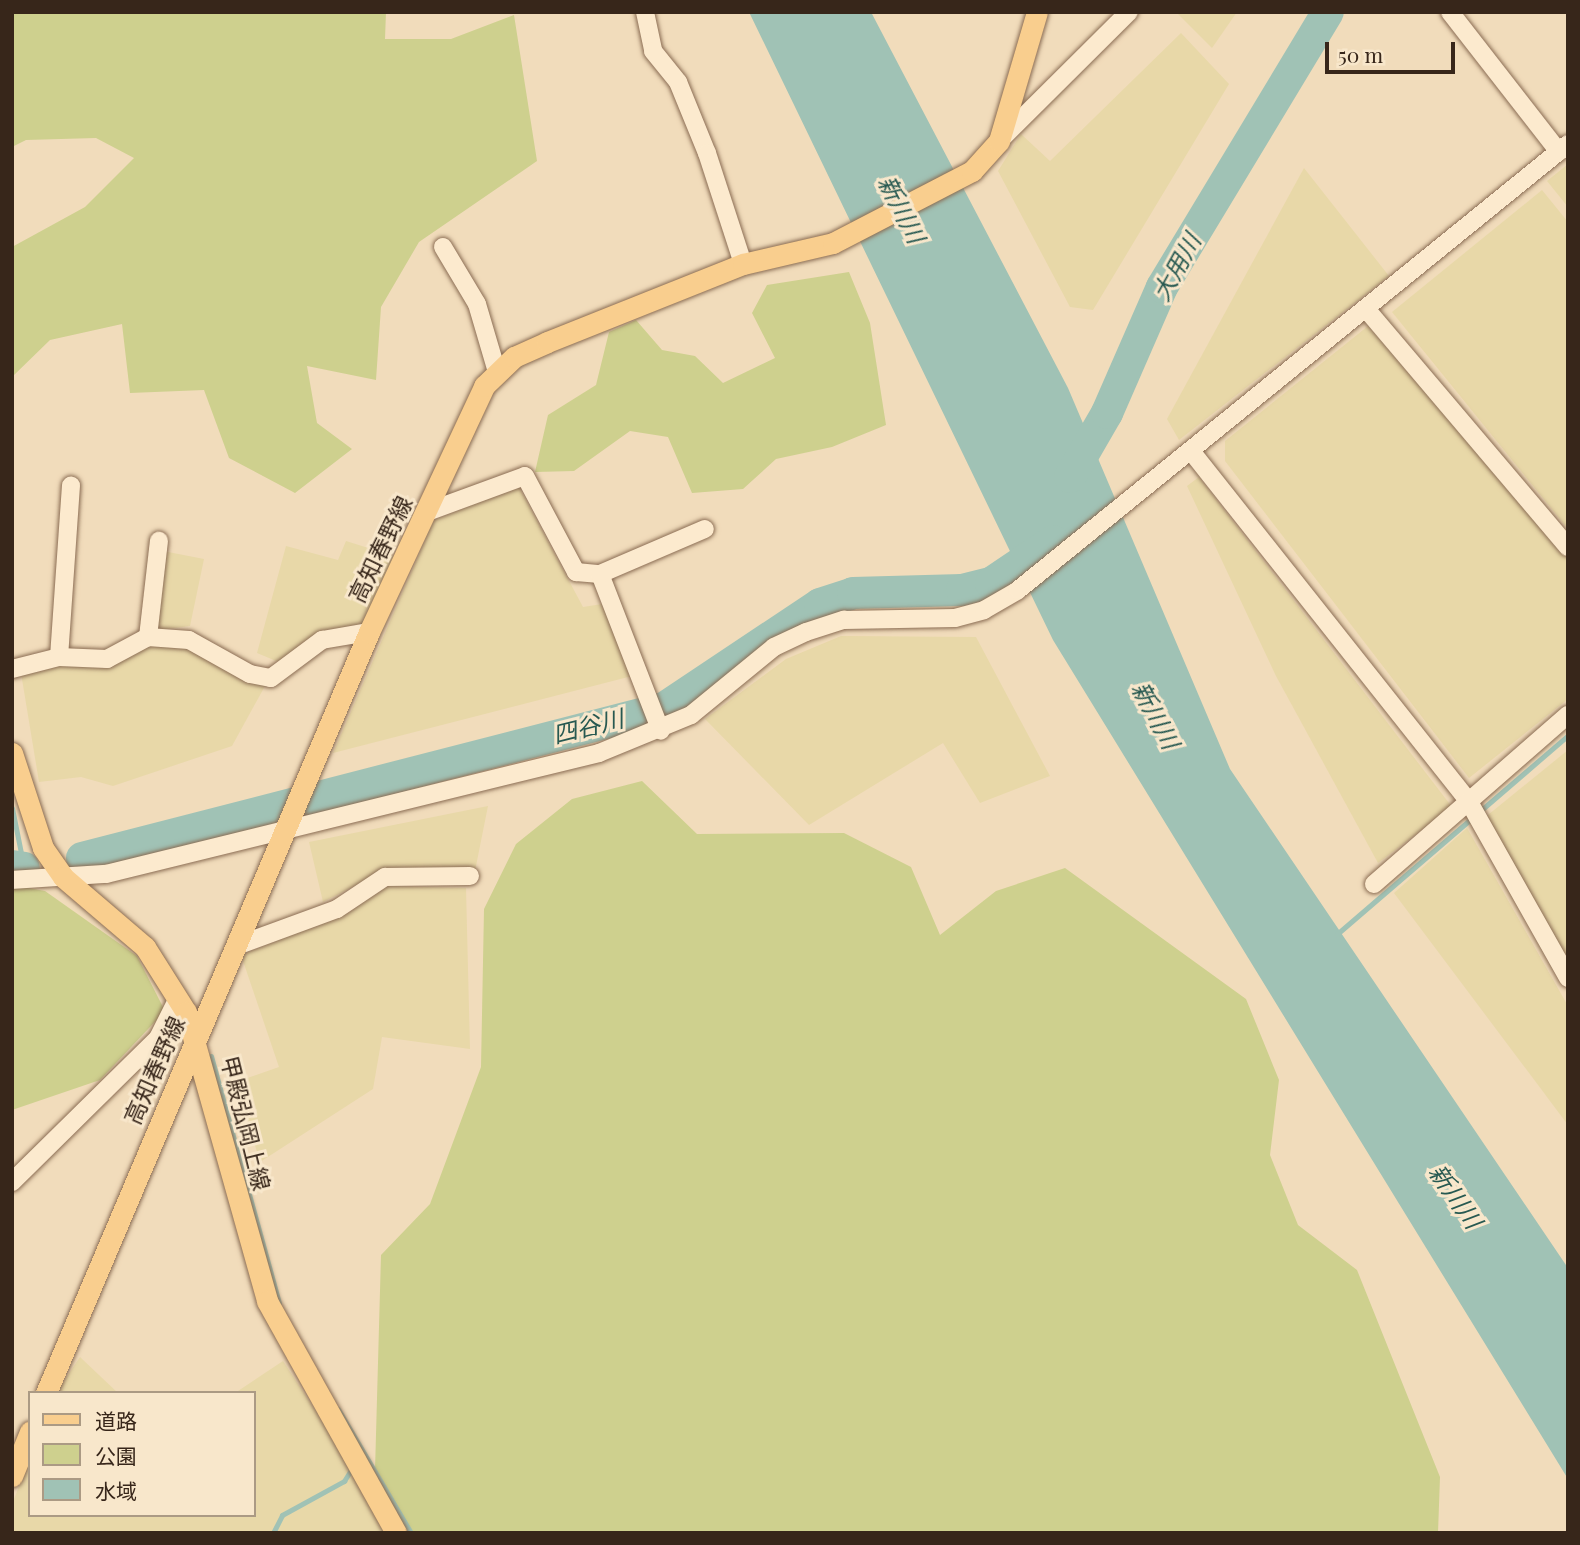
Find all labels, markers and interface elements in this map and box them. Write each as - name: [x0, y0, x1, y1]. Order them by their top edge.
- scale bar: [1328, 28, 1458, 72]
- text: 50 m: [1338, 40, 1383, 68]
- water label: 新川川: [873, 170, 931, 248]
- water label: 大用川: [1146, 229, 1206, 305]
- street label: 高知春野線: [342, 491, 418, 607]
- water label: 新川川: [1126, 676, 1186, 754]
- water label: 四谷川: [550, 703, 626, 749]
- street label: 高知春野線: [118, 1012, 190, 1128]
- street label: 甲殿弘岡上線: [216, 1053, 276, 1193]
- water label: 新川川: [1424, 1158, 1488, 1234]
- legend: [28, 1391, 256, 1517]
- text: 道路: [95, 1406, 137, 1434]
- text: 公園: [95, 1441, 137, 1469]
- text: 水域: [95, 1476, 137, 1504]

